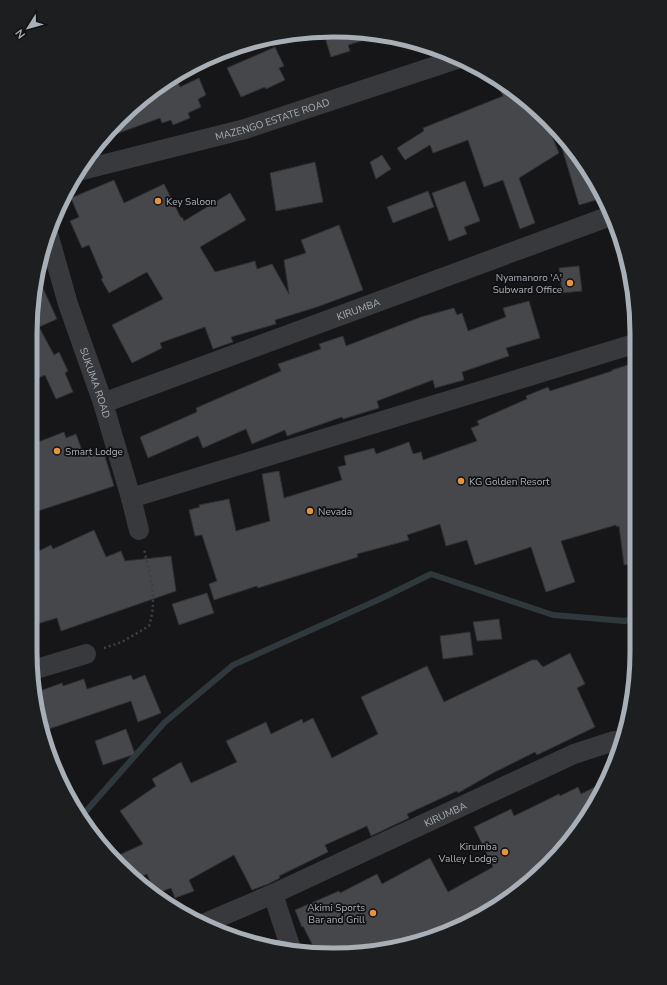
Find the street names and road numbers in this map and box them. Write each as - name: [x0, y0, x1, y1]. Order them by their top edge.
- street label: MAZENGO ESTATE ROAD: [214, 96, 332, 144]
- street label: KIRUMBA: [335, 295, 383, 324]
- street label: SUKUMA ROAD: [76, 346, 113, 420]
- street label: KIRUMBA: [422, 799, 470, 831]

